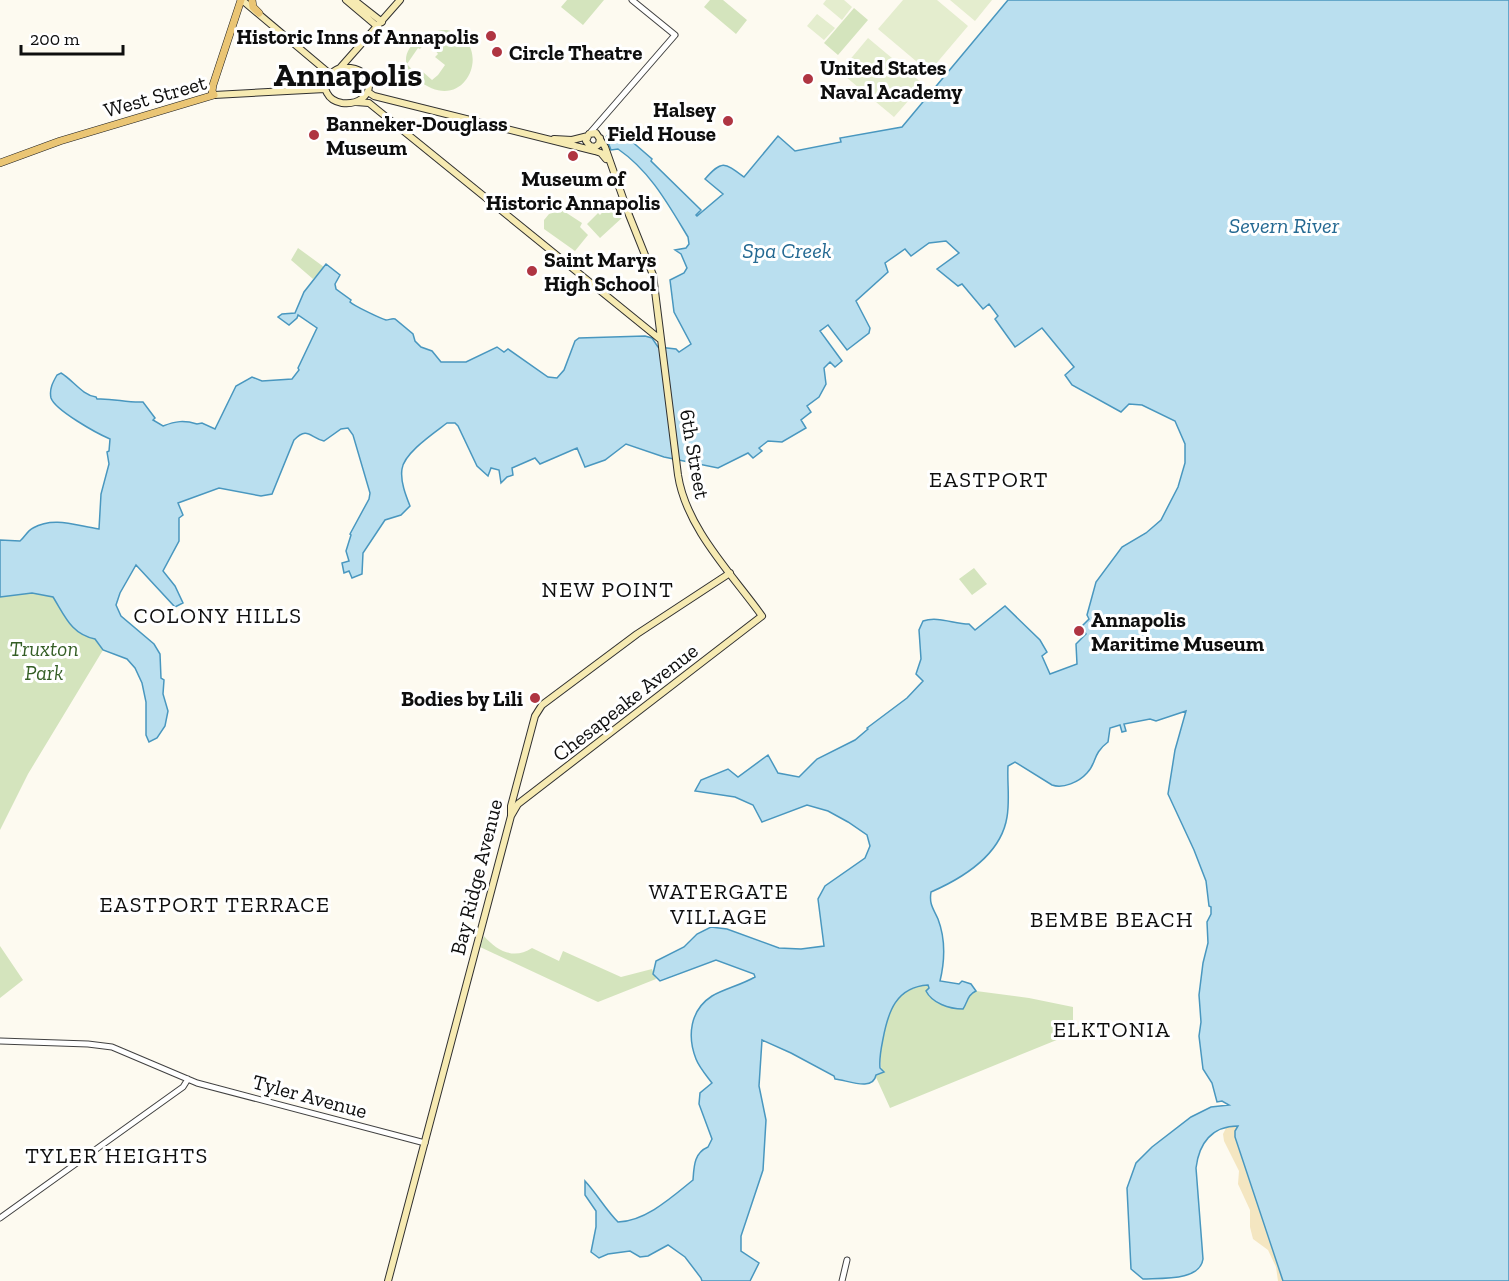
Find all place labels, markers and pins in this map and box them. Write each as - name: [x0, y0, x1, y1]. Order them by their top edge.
- place label: Historic Inns of Annapolis: [236, 24, 479, 49]
- marker: Historic Inns of Annapolis: [484, 29, 498, 43]
- place label: Circle Theatre: [509, 40, 642, 65]
- marker: Circle Theatre: [490, 45, 504, 59]
- place label: United States Naval Academy: [820, 55, 962, 104]
- marker: United States Naval Academy: [801, 72, 815, 86]
- place label: Halsey Field House: [607, 97, 716, 146]
- place label: Banneker-Douglass Museum: [326, 111, 508, 160]
- marker: Halsey Field House: [721, 114, 735, 128]
- marker: Banneker-Douglass Museum: [307, 128, 321, 142]
- marker: Museum of Historic Annapolis: [566, 149, 580, 163]
- place label: Museum of Historic Annapolis: [486, 166, 661, 215]
- place label: Saint Marys High School: [544, 247, 657, 296]
- marker: Saint Marys High School: [525, 264, 539, 278]
- place label: Annapolis Maritime Museum: [1091, 607, 1265, 656]
- marker: Annapolis Maritime Museum: [1072, 624, 1086, 638]
- place label: Bodies by Lili: [401, 686, 523, 711]
- marker: Bodies by Lili: [528, 691, 542, 705]

